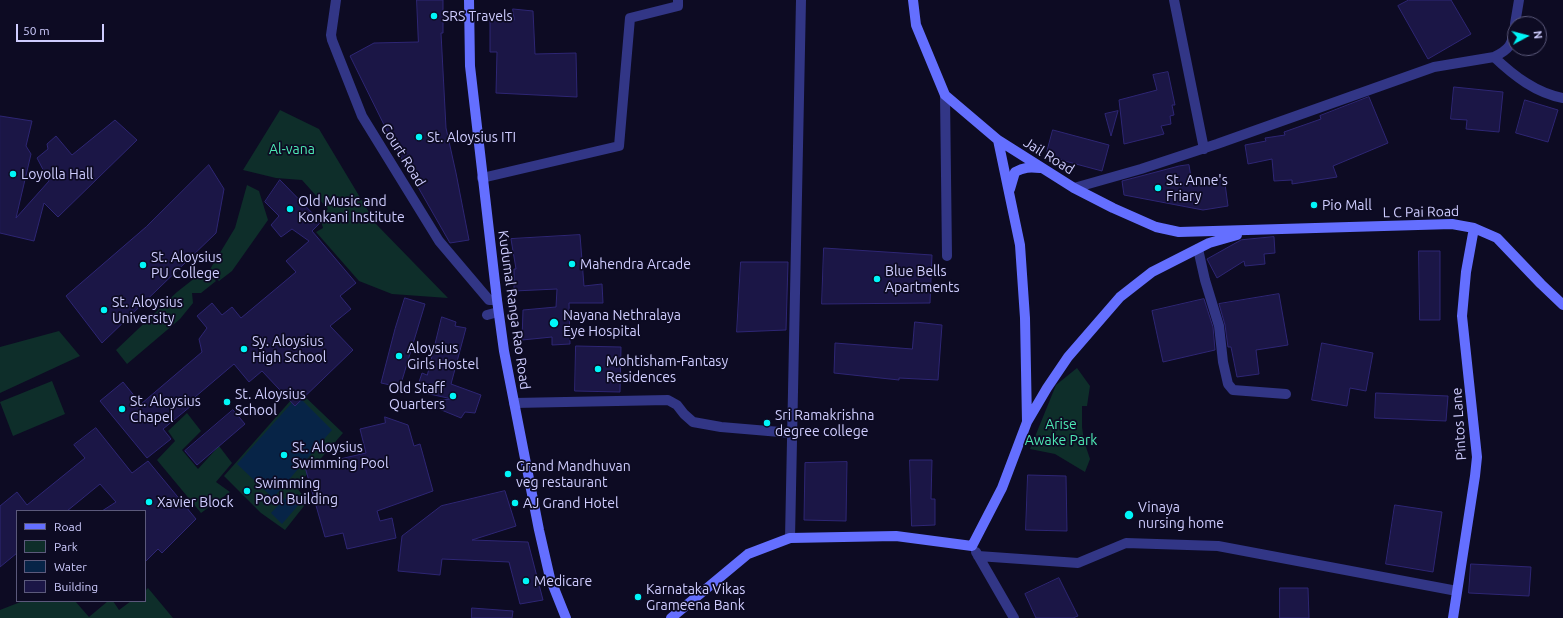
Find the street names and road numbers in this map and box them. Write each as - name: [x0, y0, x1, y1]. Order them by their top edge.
- street label: Court Road: [377, 120, 429, 190]
- street label: Jail Road: [1021, 134, 1077, 178]
- street label: L C Pai Road: [1383, 203, 1459, 221]
- street label: Kudumal Ranga Rao Road: [494, 229, 534, 391]
- street label: Pintos Lane: [1448, 387, 1470, 461]

